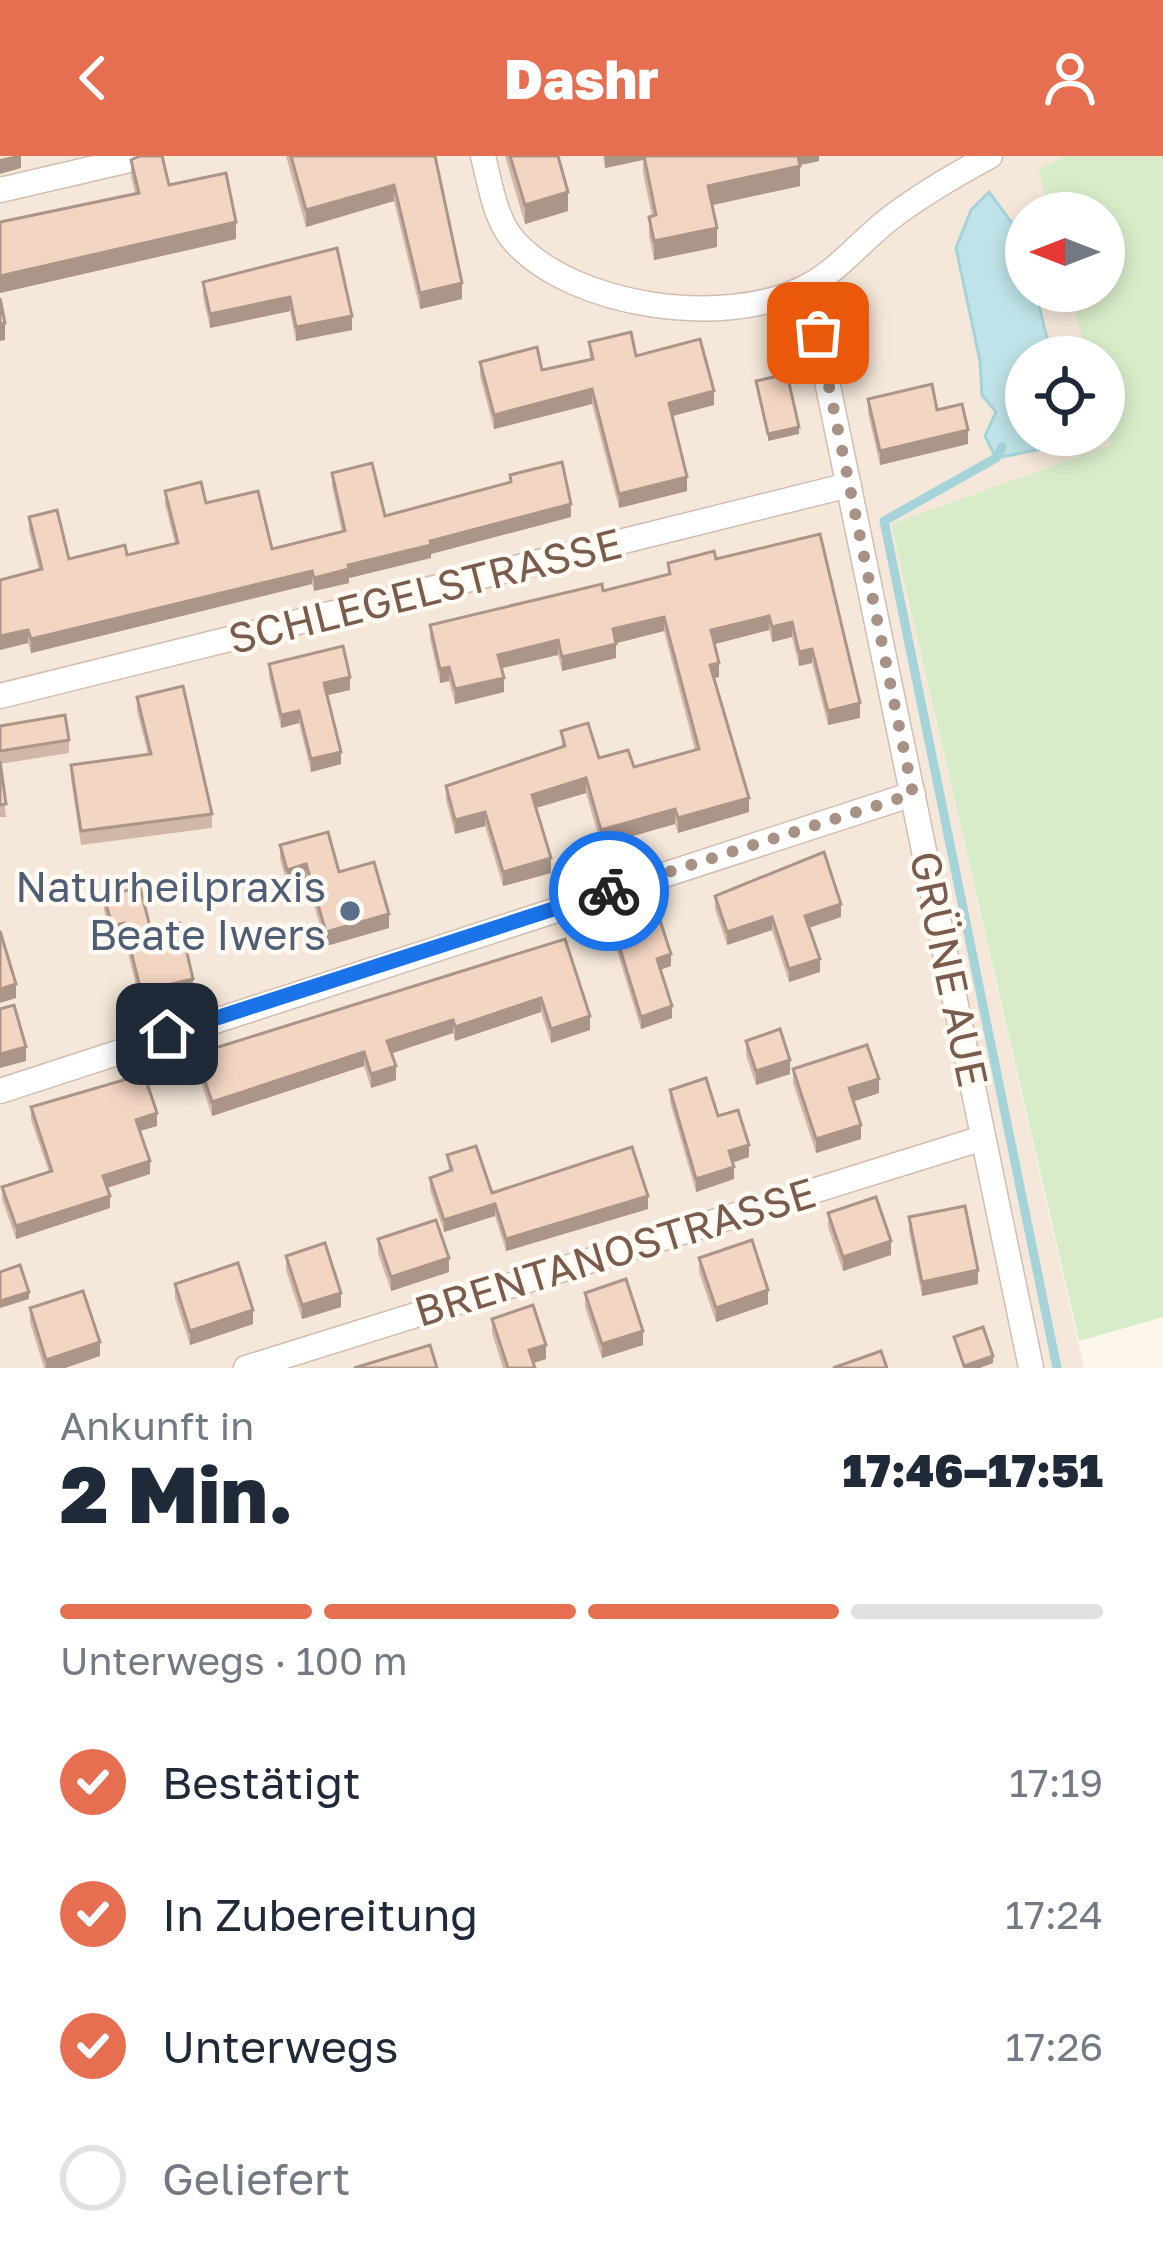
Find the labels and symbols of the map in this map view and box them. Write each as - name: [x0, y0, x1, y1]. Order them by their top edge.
- north arrow: [1005, 192, 1125, 312]
- pin: [767, 282, 869, 384]
- street label: SCHLEGELSTRASSE: [223, 517, 626, 663]
- courier: [549, 831, 669, 951]
- street label: GRÜNE AUE: [901, 846, 999, 1091]
- place label: Naturheilpraxis Beate Iwers: [15, 861, 326, 959]
- marker: Naturheilpraxis Beate Iwers: [337, 898, 363, 924]
- pin: [116, 983, 218, 1085]
- street label: BRENTANOSTRASSE: [408, 1166, 821, 1336]

